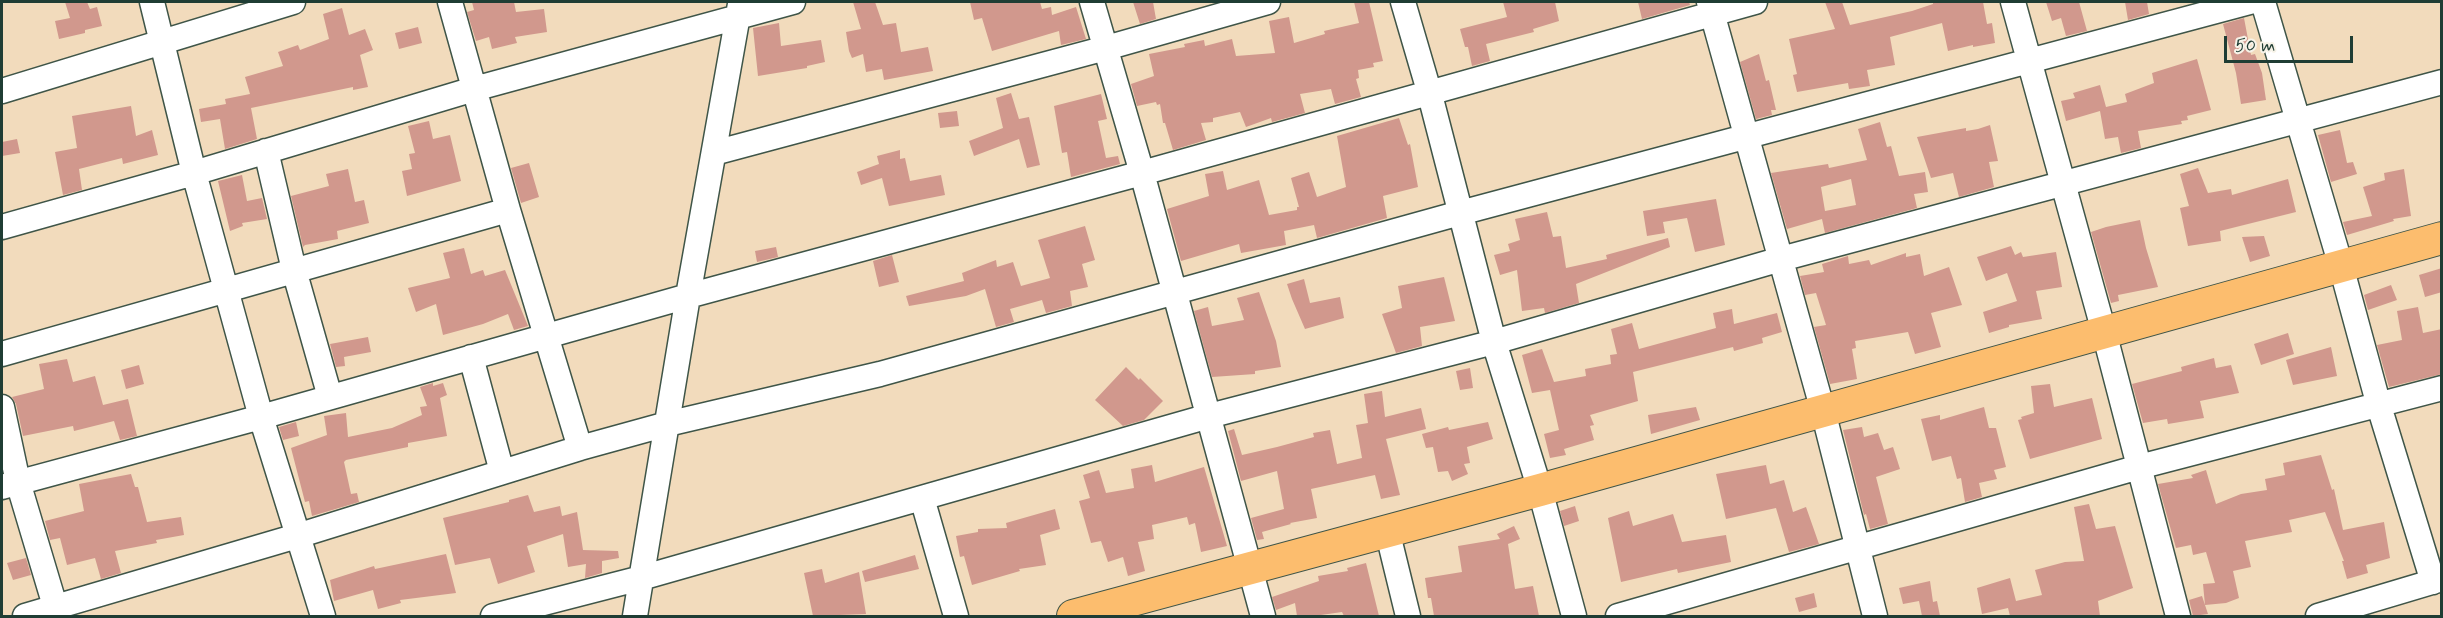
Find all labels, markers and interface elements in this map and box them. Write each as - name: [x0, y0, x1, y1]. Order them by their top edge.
- scale bar: [2227, 24, 2356, 62]
- text: 50 m: [2235, 34, 2275, 58]

